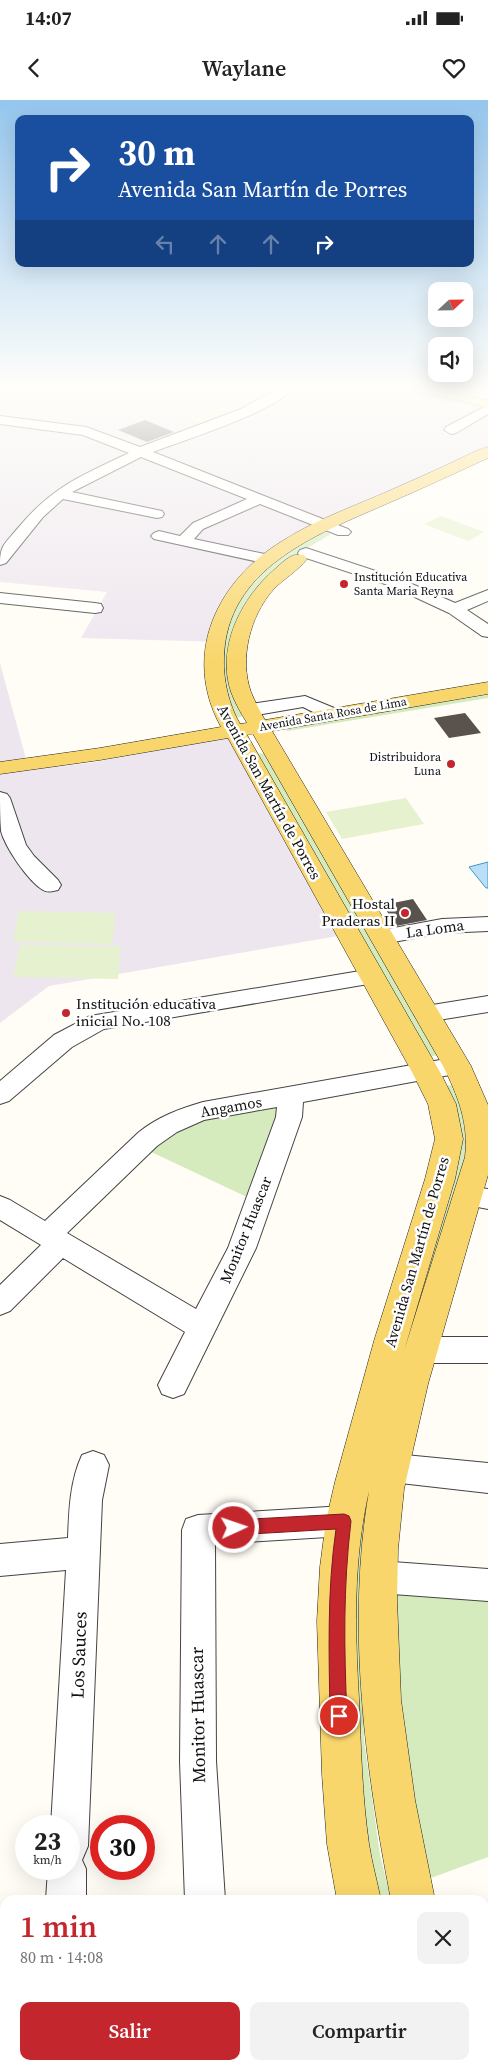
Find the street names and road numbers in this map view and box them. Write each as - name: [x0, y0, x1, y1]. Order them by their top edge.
- street label: Avenida Santa Rosa de Lima: [258, 693, 409, 735]
- street label: Avenida San Martín de Porres: [212, 700, 326, 883]
- street label: La Loma: [405, 914, 466, 943]
- street label: Angamos: [198, 1091, 263, 1122]
- street label: Avenida San Martín de Porres: [379, 1154, 454, 1350]
- street label: Monitor Huascar: [215, 1173, 277, 1286]
- street label: Los Sauces: [64, 1611, 93, 1699]
- street label: Monitor Huascar: [184, 1646, 211, 1783]

